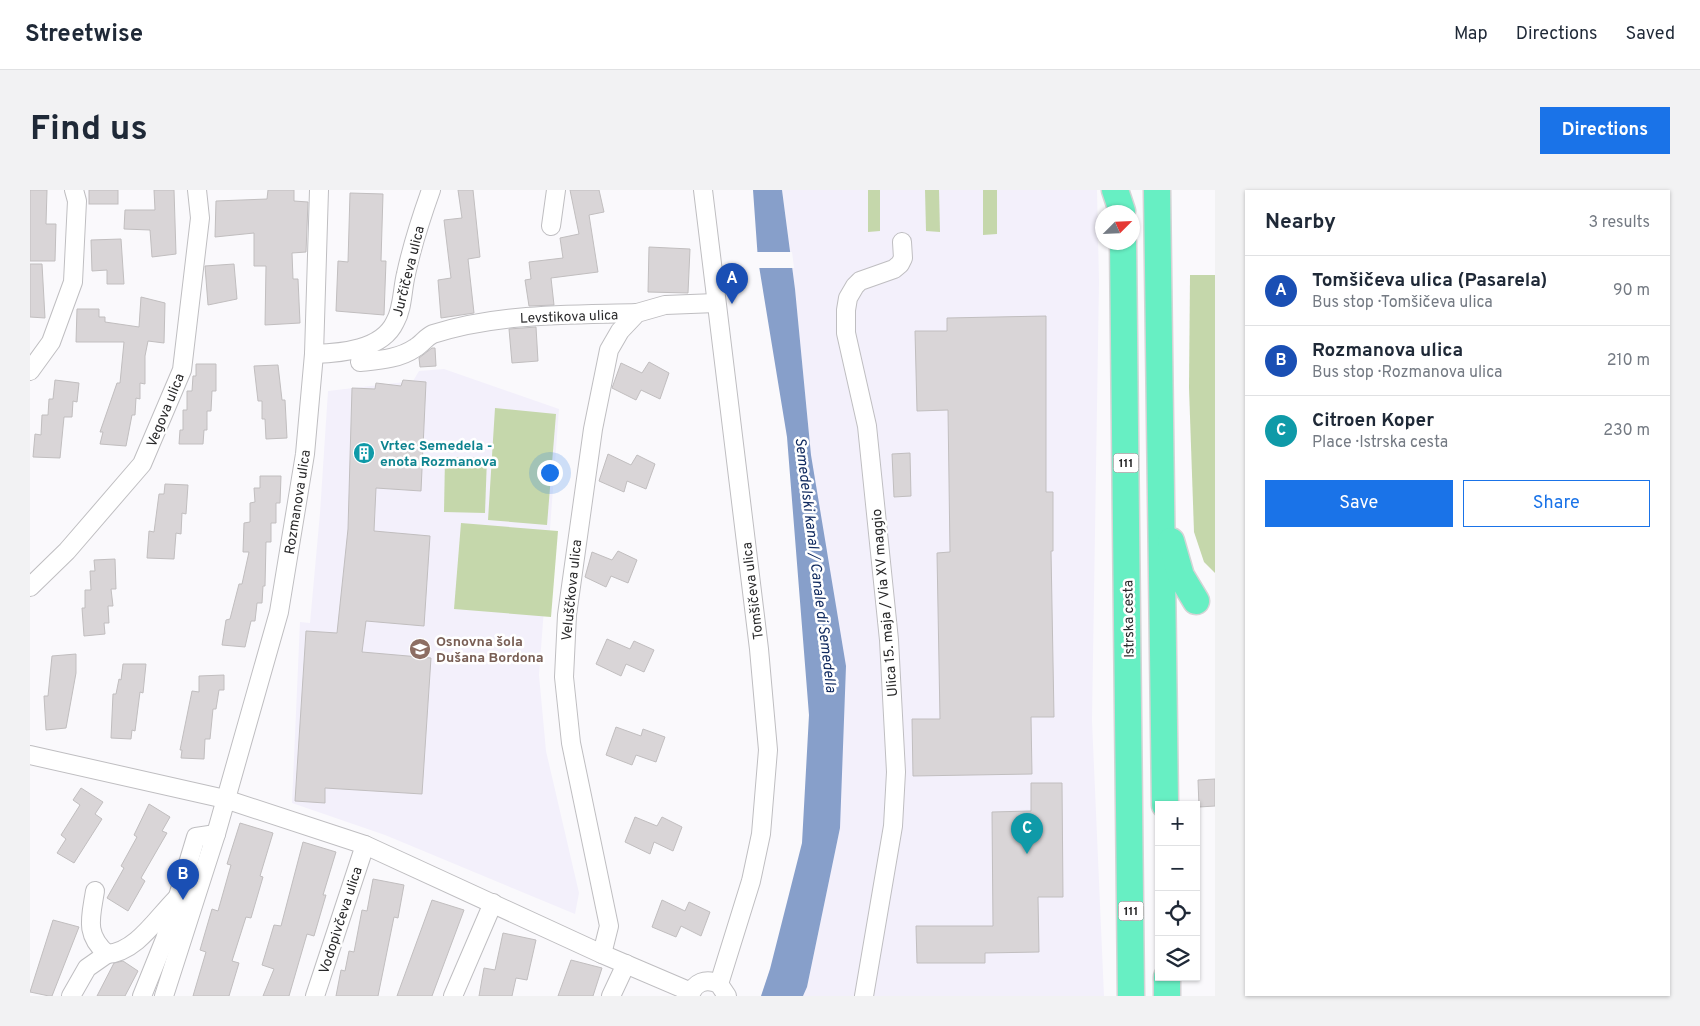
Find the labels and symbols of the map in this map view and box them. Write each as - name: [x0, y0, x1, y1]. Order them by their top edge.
- north arrow: [1095, 205, 1140, 250]
- street label: Jurčičeva ulica: [390, 224, 429, 319]
- pin: A: [716, 263, 748, 304]
- street label: Levstikova ulica: [519, 307, 619, 328]
- street label: Vegova ulica: [144, 371, 189, 450]
- water label: Semedelski kanal / Canale di Semedella: [789, 436, 840, 694]
- place label: Vrtec Semedela - enota Rozmanova: [380, 438, 497, 471]
- building icon: Vrtec Semedela - enota Rozmanova: [352, 441, 376, 465]
- street label: Rozmanova ulica: [282, 449, 315, 556]
- road number: 111: [1114, 454, 1138, 472]
- your location: [537, 460, 563, 486]
- street label: Ulica 15. maja / Via XV maggio: [869, 508, 902, 698]
- street label: Veluščkova ulica: [559, 539, 586, 642]
- street label: Tomšičeva ulica: [739, 541, 768, 640]
- street label: Istrska cesta: [1120, 580, 1139, 658]
- place label: Osnovna šola Dušana Bordona: [436, 634, 544, 667]
- school or university icon: Osnovna šola Dušana Bordona: [408, 637, 432, 661]
- pin: C: [1011, 813, 1043, 854]
- pin: B: [167, 859, 199, 900]
- street label: Vodopivčeva ulica: [316, 865, 367, 976]
- road number: 111: [1118, 901, 1144, 920]

